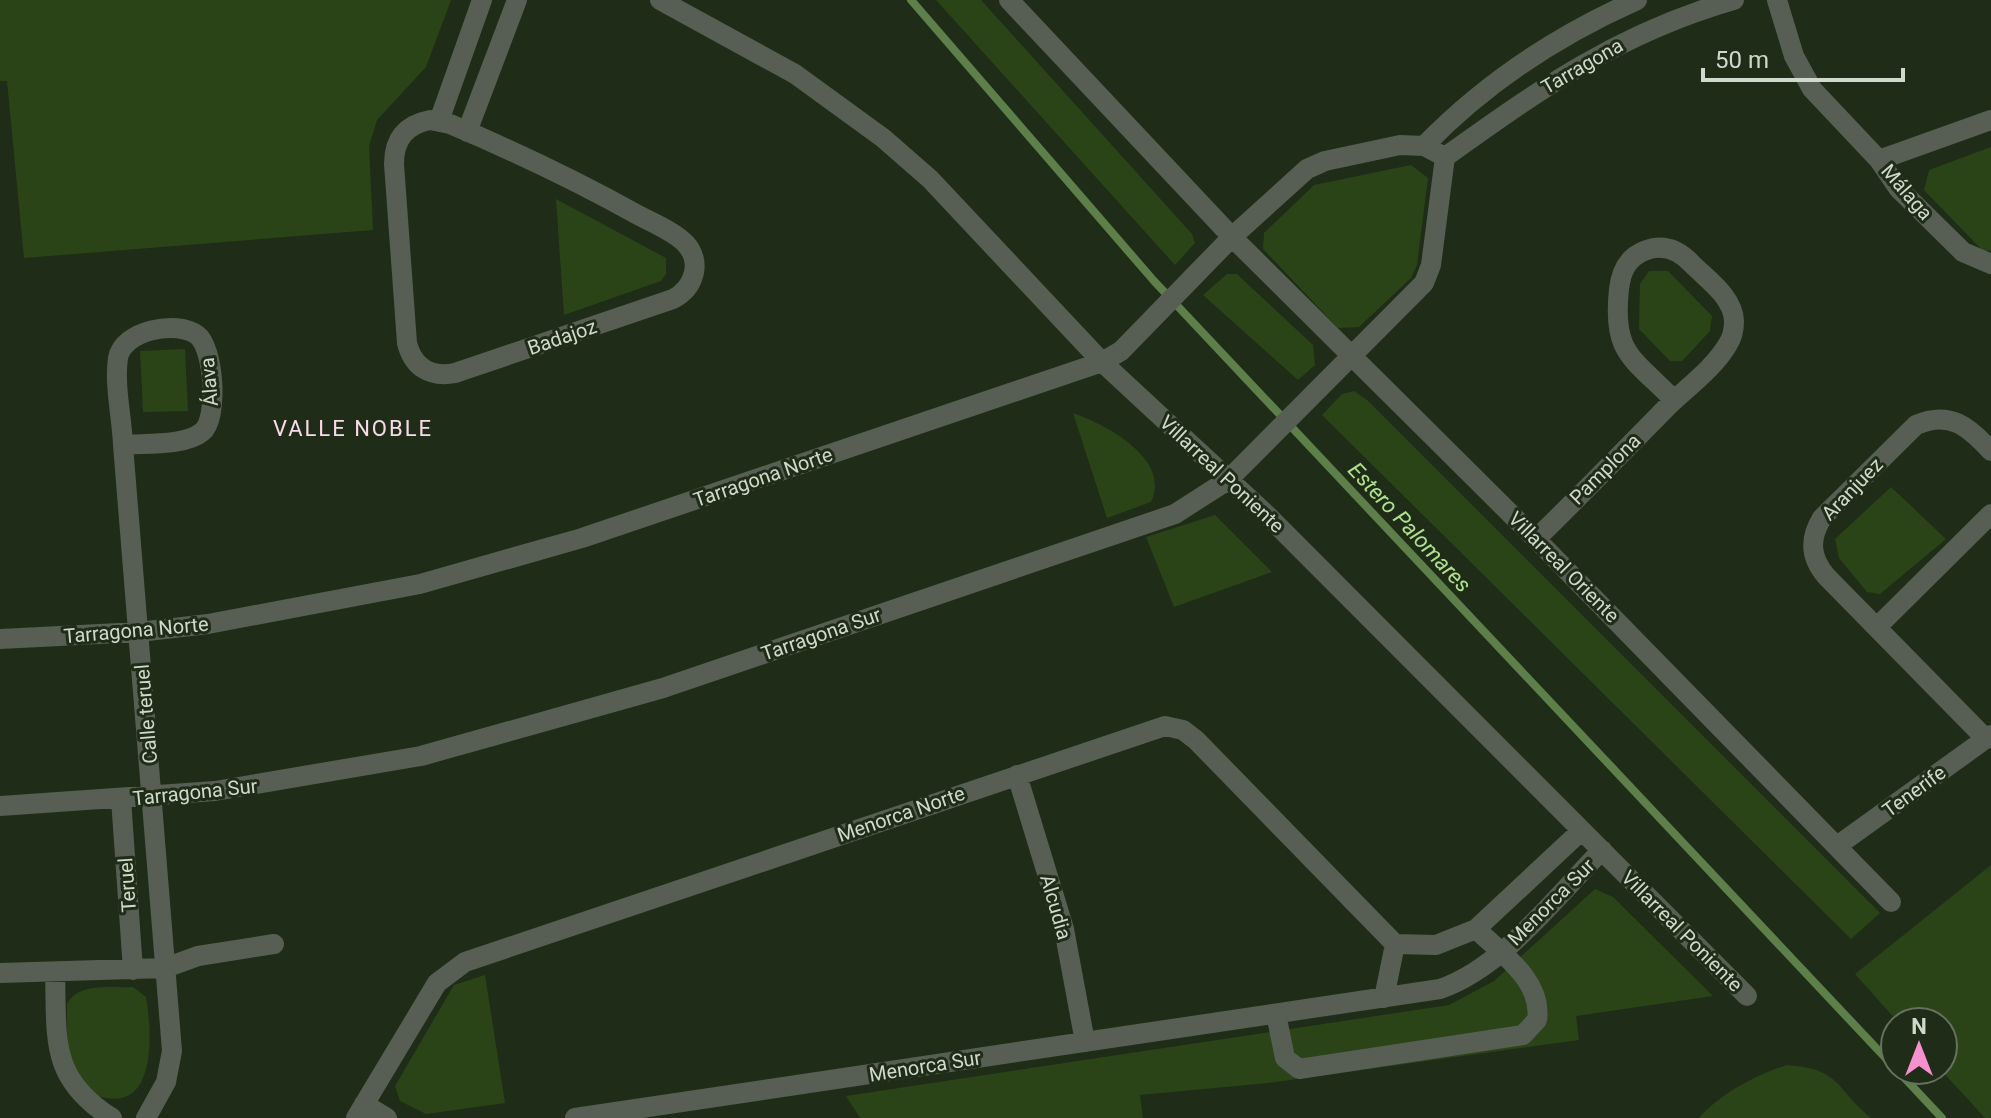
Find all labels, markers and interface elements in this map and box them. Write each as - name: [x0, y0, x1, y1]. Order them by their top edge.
- scale bar: [1703, 32, 1903, 82]
- street label: Tarragona: [1537, 33, 1627, 99]
- text: 50 m: [1715, 46, 1769, 74]
- street label: Málaga: [1876, 159, 1938, 225]
- street label: Badajoz: [524, 314, 600, 360]
- street label: Álava: [195, 357, 223, 407]
- street label: Villarreal Poniente: [1155, 410, 1289, 538]
- district label: VALLE NOBLE: [273, 416, 433, 441]
- street label: Pamplona: [1565, 429, 1645, 509]
- street label: Tarragona Norte: [690, 442, 836, 512]
- street label: Aranjuez: [1816, 453, 1888, 525]
- water label: Estero Palomares: [1343, 457, 1476, 597]
- street label: Villarreal Oriente: [1504, 507, 1624, 627]
- street label: Tarragona Sur: [758, 602, 884, 666]
- street label: Tarragona Norte: [63, 612, 209, 648]
- street label: Calle teruel: [130, 663, 162, 765]
- street label: Tenerife: [1878, 760, 1950, 822]
- street label: Tarragona Sur: [132, 774, 259, 810]
- street label: Menorca Norte: [834, 781, 968, 847]
- street label: Menorca Sur: [1503, 853, 1600, 950]
- street label: Teruel: [113, 857, 141, 913]
- street label: Villarreal Poniente: [1616, 865, 1748, 997]
- street label: Alcudia: [1035, 872, 1077, 942]
- north arrow: [1879, 1006, 1959, 1086]
- text: N: [1911, 1014, 1927, 1039]
- street label: Menorca Sur: [867, 1045, 983, 1087]

